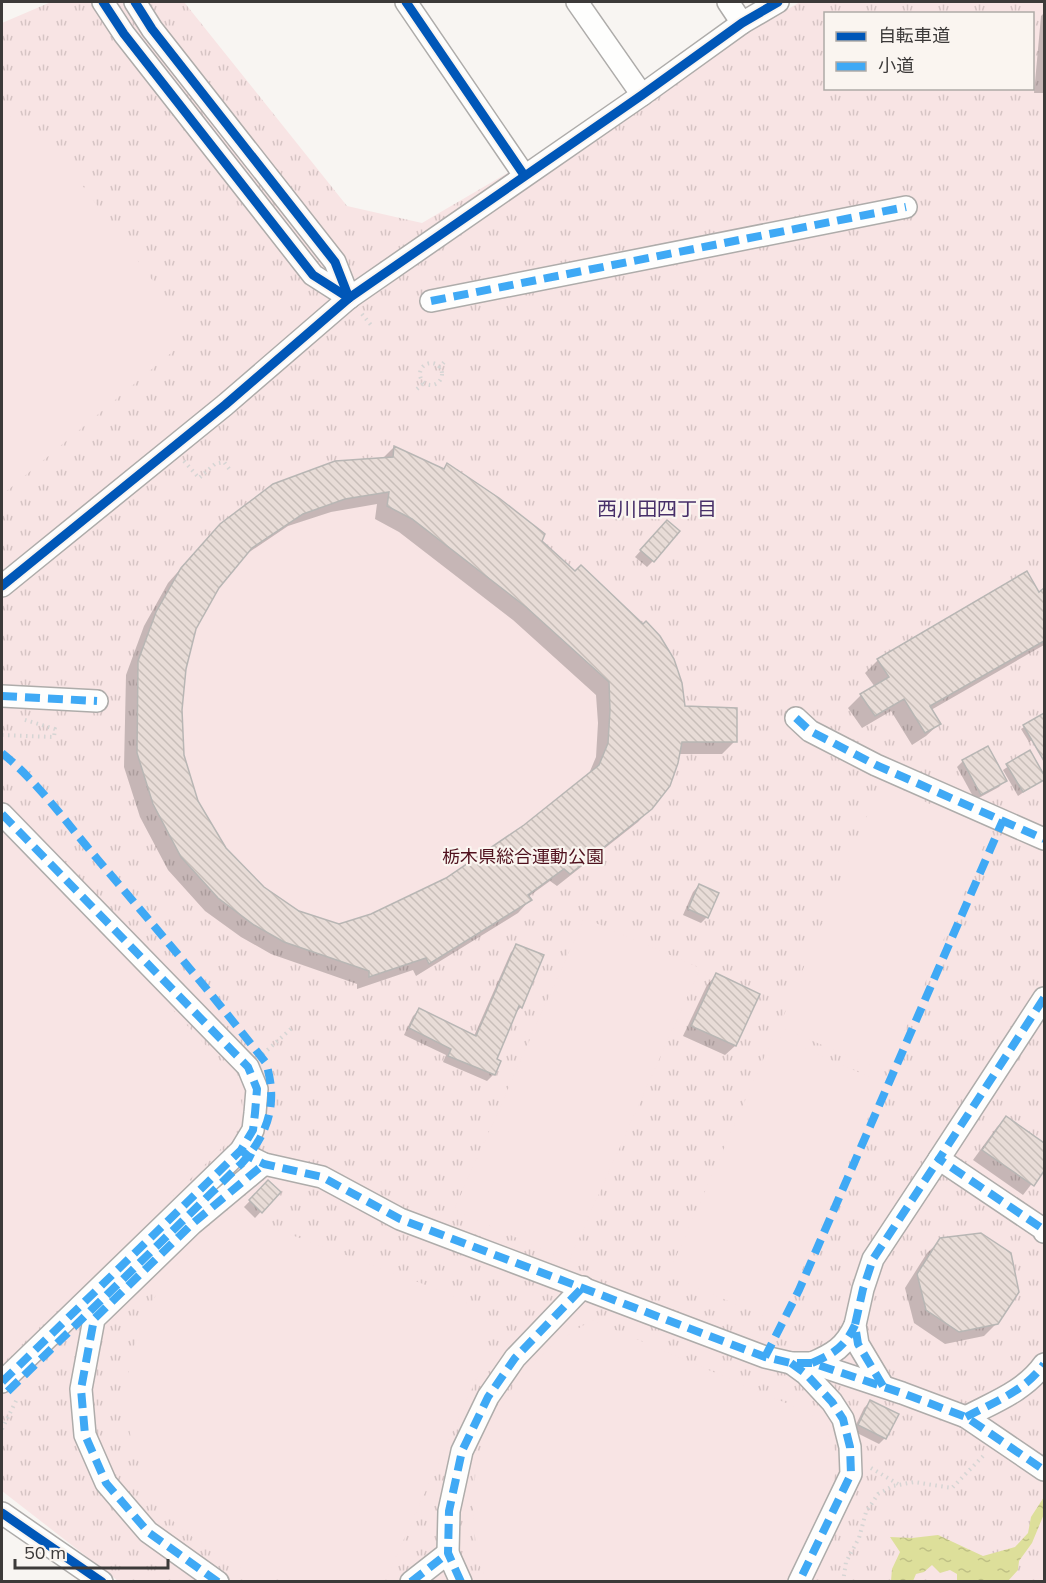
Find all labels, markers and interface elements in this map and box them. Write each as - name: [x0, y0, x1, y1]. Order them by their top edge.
- legend: [824, 12, 1034, 90]
- text: 自転車道: [878, 24, 950, 47]
- text: 小道: [878, 54, 914, 77]
- district label: 西川田四丁目: [597, 496, 717, 521]
- park label: 栃木県総合運動公園: [442, 845, 604, 868]
- scale bar: [15, 1532, 168, 1570]
- text: 50 m: [24, 1541, 66, 1564]

